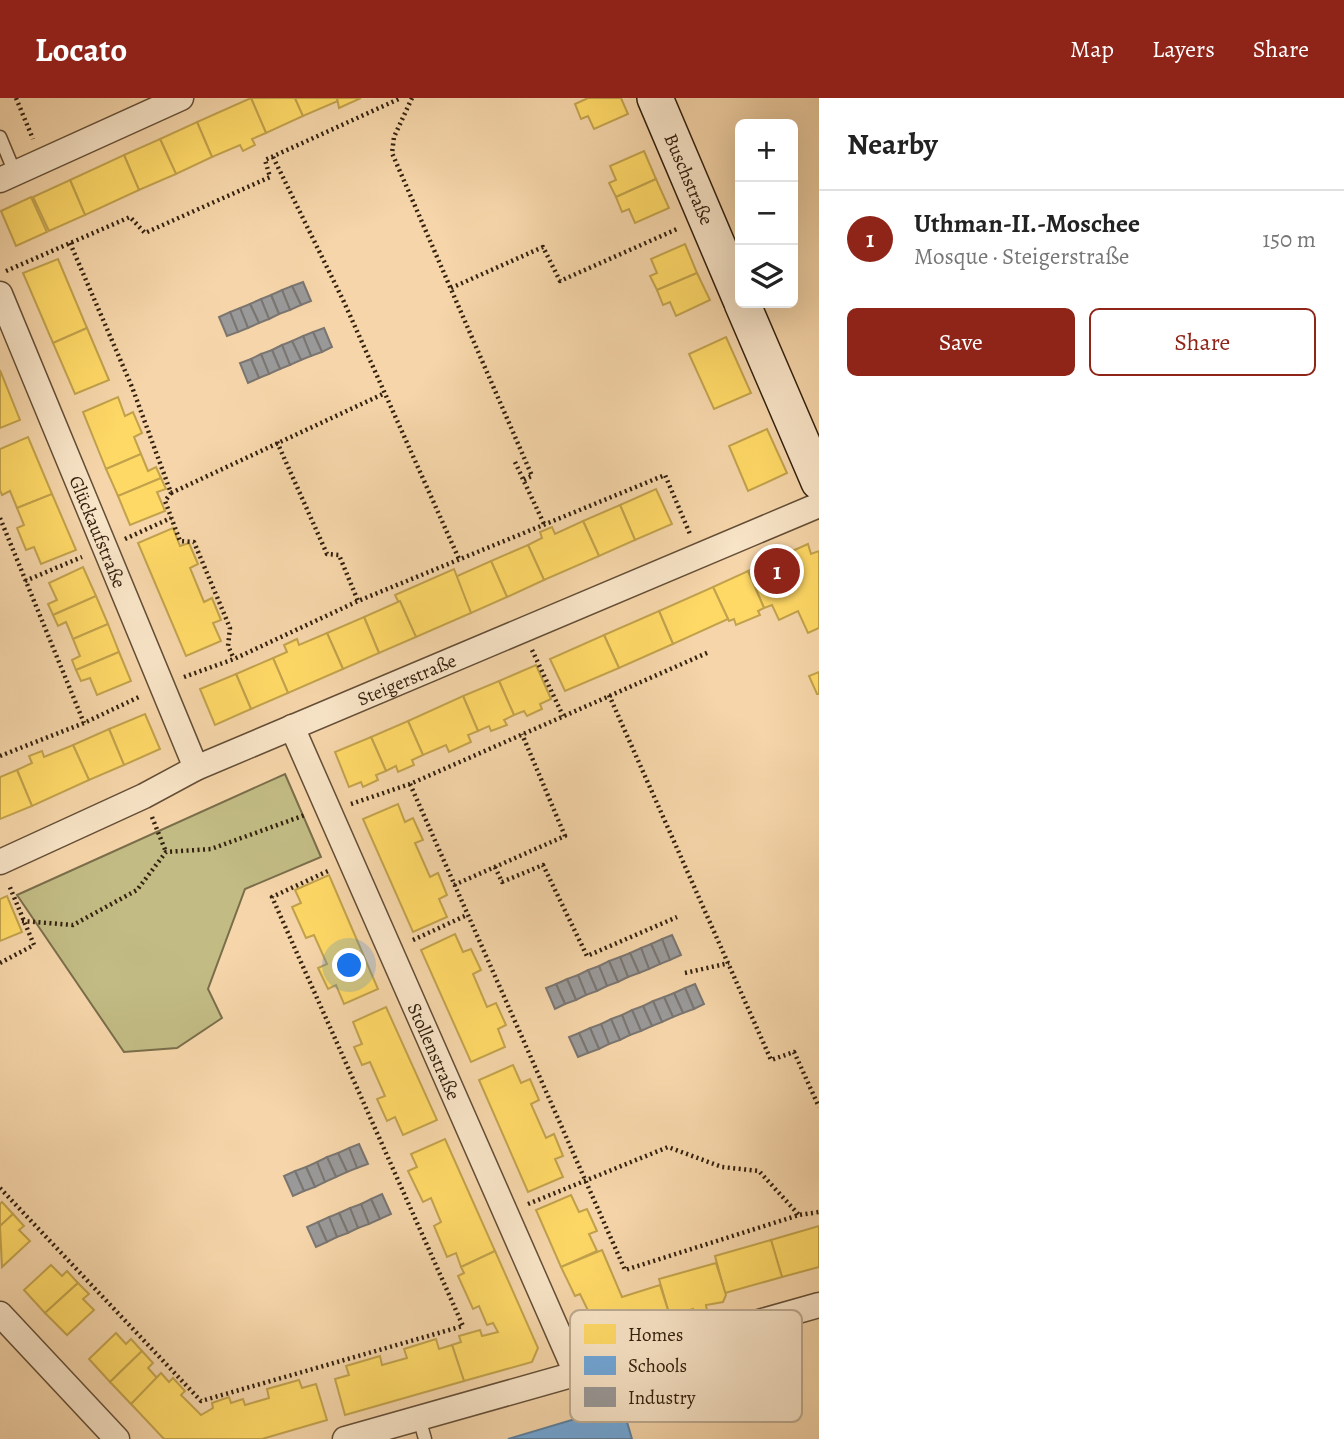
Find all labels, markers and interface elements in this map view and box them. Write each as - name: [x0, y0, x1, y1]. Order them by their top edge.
- text: Locato: [35, 27, 127, 72]
- text: Map: [1070, 33, 1114, 65]
- text: Layers: [1152, 33, 1215, 65]
- text: Share: [1253, 33, 1309, 65]
- map controls: [735, 119, 798, 308]
- button: +: [735, 119, 798, 182]
- text: Nearby: [847, 124, 938, 164]
- street label: Buschstraße: [658, 130, 719, 229]
- button: −: [735, 182, 798, 245]
- text: Uthman-II.-Moschee: [914, 206, 1140, 241]
- text: 1: [866, 224, 874, 255]
- text: 150 m: [1262, 224, 1316, 255]
- text: Mosque · Steigerstraße: [914, 241, 1129, 272]
- button: layers: [735, 245, 798, 308]
- button: Save: [847, 308, 1075, 376]
- button: Share: [1089, 308, 1316, 376]
- street label: Glückaufstraße: [62, 472, 132, 592]
- pin: 1: [754, 545, 800, 597]
- street label: Steigerstraße: [353, 648, 460, 712]
- your location: [332, 948, 366, 982]
- street label: Stollenstraße: [401, 999, 466, 1104]
- legend: [570, 1310, 802, 1422]
- text: Homes: [628, 1322, 683, 1348]
- text: Schools: [628, 1353, 687, 1379]
- text: Industry: [628, 1385, 696, 1411]

